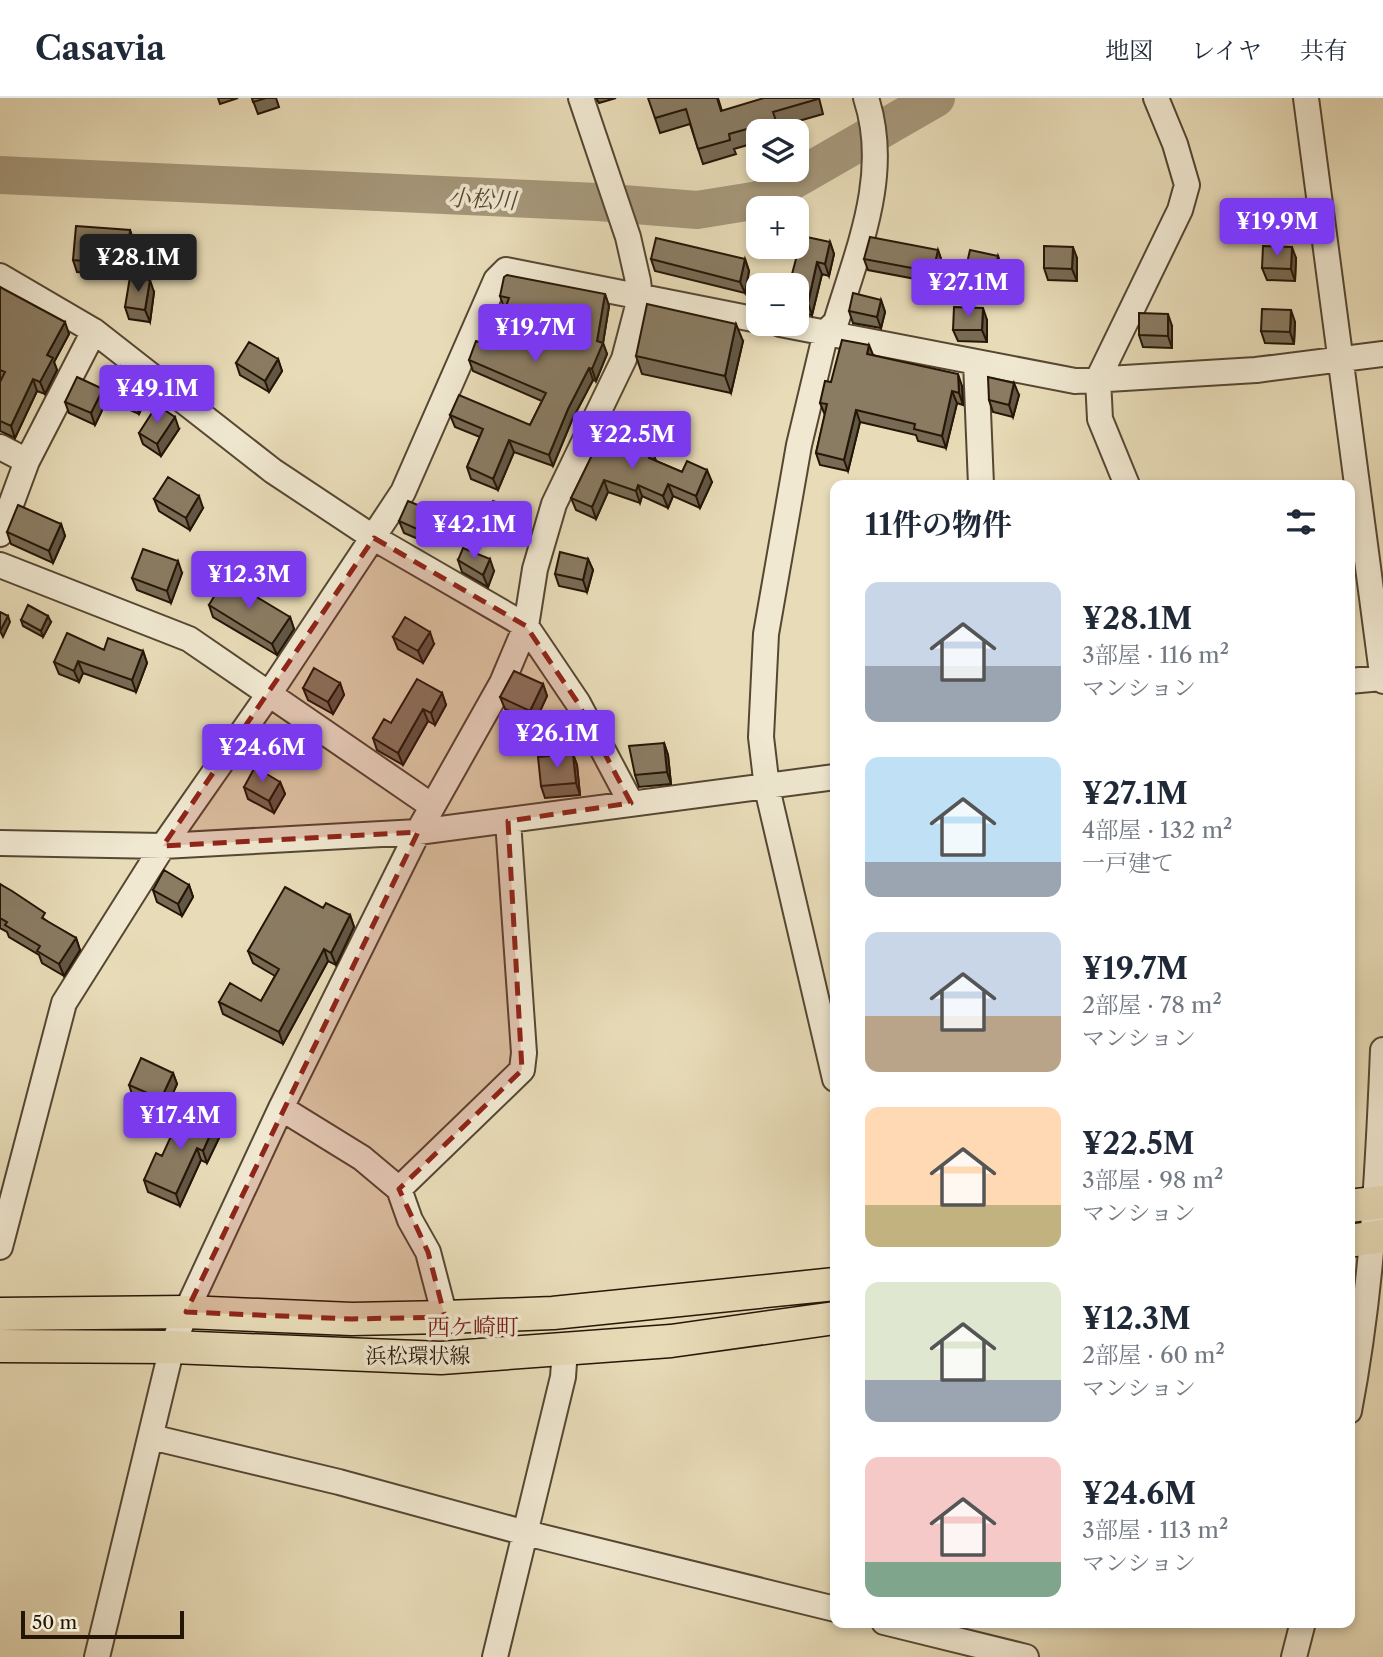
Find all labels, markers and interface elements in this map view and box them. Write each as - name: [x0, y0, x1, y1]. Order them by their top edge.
- text: Casavia: [35, 28, 165, 69]
- text: 地図: [1105, 36, 1153, 65]
- text: レイヤ: [1191, 36, 1262, 65]
- text: 共有: [1300, 36, 1348, 65]
- map controls: [746, 119, 809, 336]
- button: layers: [746, 119, 809, 182]
- water label: 小松川: [447, 183, 520, 215]
- button: +: [746, 196, 809, 259]
- pin: ¥19.9M: [1220, 198, 1334, 258]
- text: ¥19.9M: [1236, 207, 1318, 235]
- pin: ¥28.1M: [81, 234, 195, 294]
- text: ¥28.1M: [96, 243, 180, 271]
- pin: ¥27.1M: [911, 260, 1025, 319]
- text: ¥27.1M: [927, 268, 1009, 296]
- button: −: [746, 273, 809, 336]
- pin: ¥19.7M: [478, 304, 592, 364]
- text: ¥19.7M: [494, 313, 576, 341]
- pin: ¥49.1M: [100, 366, 214, 425]
- text: ¥49.1M: [115, 374, 199, 402]
- pin: ¥22.5M: [575, 412, 689, 471]
- text: ¥22.5M: [589, 420, 675, 448]
- pin: ¥42.1M: [417, 502, 531, 561]
- icon: filters: [1282, 503, 1320, 541]
- text: 11件の物件: [865, 506, 1012, 543]
- text: ¥42.1M: [432, 510, 516, 538]
- pin: ¥12.3M: [192, 552, 306, 611]
- text: ¥12.3M: [207, 560, 291, 588]
- text: ¥28.1M: [1082, 600, 1192, 637]
- icon: home: [921, 610, 1005, 694]
- text: 3部屋 · 116 m²: [1082, 641, 1229, 669]
- text: マンション: [1082, 674, 1196, 702]
- pin: ¥26.1M: [500, 710, 614, 770]
- text: ¥26.1M: [515, 719, 599, 747]
- pin: ¥24.6M: [205, 724, 319, 784]
- text: ¥24.6M: [218, 733, 306, 761]
- text: ¥27.1M: [1082, 775, 1188, 812]
- icon: home: [921, 785, 1005, 869]
- text: 4部屋 · 132 m²: [1082, 816, 1233, 844]
- text: 一戸建て: [1082, 849, 1174, 877]
- text: ¥19.7M: [1082, 950, 1188, 987]
- icon: home: [921, 960, 1005, 1044]
- text: 2部屋 · 78 m²: [1082, 991, 1222, 1019]
- text: マンション: [1082, 1024, 1196, 1052]
- pin: ¥17.4M: [123, 1093, 237, 1152]
- text: ¥17.4M: [139, 1101, 221, 1129]
- text: ¥22.5M: [1082, 1125, 1195, 1162]
- icon: home: [921, 1135, 1005, 1219]
- text: 3部屋 · 98 m²: [1082, 1166, 1223, 1194]
- text: マンション: [1082, 1199, 1196, 1227]
- text: ¥12.3M: [1082, 1300, 1191, 1337]
- icon: home: [921, 1310, 1005, 1394]
- district label: 西ケ崎町: [427, 1313, 519, 1341]
- text: 2部屋 · 60 m²: [1082, 1341, 1225, 1369]
- street label: 浜松環状線: [366, 1343, 471, 1368]
- text: マンション: [1082, 1374, 1196, 1402]
- text: ¥24.6M: [1082, 1475, 1196, 1512]
- icon: home: [921, 1485, 1005, 1569]
- text: 3部屋 · 113 m²: [1082, 1516, 1228, 1544]
- text: マンション: [1082, 1549, 1196, 1577]
- scale bar: [21, 1608, 184, 1640]
- text: 50 m: [32, 1611, 77, 1634]

